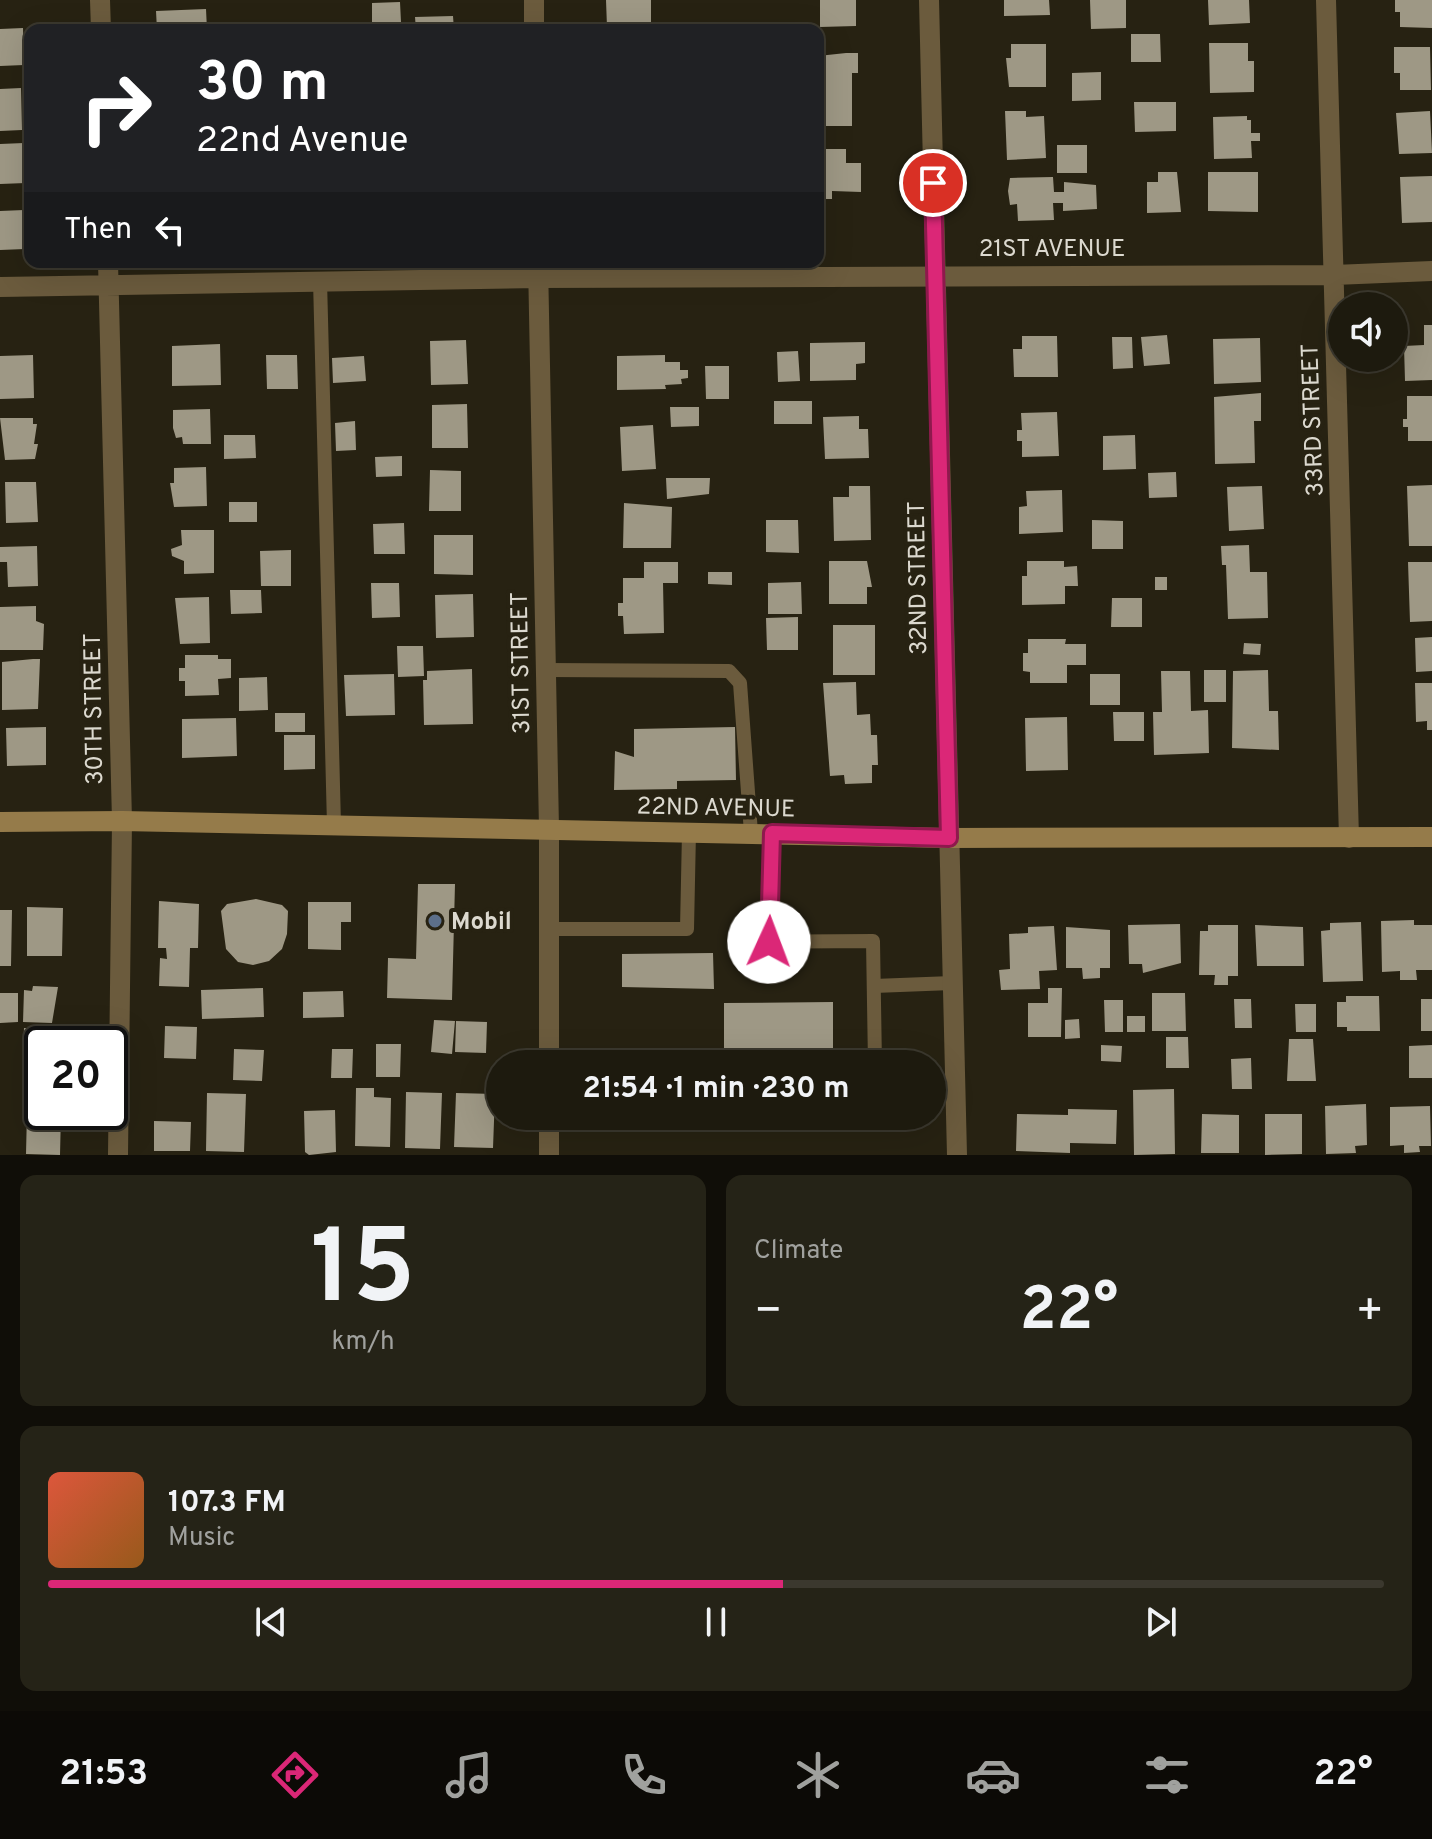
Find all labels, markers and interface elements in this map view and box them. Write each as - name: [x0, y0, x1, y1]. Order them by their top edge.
- text: 30 m: [196, 50, 329, 120]
- icon: right: [64, 56, 168, 160]
- text: 22nd Avenue: [196, 119, 408, 165]
- pin: [899, 149, 967, 217]
- icon: arrive: [911, 161, 955, 205]
- icon: left: [148, 208, 192, 252]
- text: Then: [64, 212, 132, 249]
- street label: 21ST AVENUE: [979, 235, 1125, 265]
- map controls: [1328, 292, 1408, 372]
- button: sound: [1328, 292, 1408, 372]
- street label: 33RD STREET: [1296, 343, 1332, 497]
- street label: 32ND STREET: [903, 501, 935, 655]
- street label: 31ST STREET: [506, 592, 538, 734]
- street label: 30TH STREET: [79, 633, 111, 785]
- street label: 22ND AVENUE: [636, 793, 796, 825]
- position arrow: [727, 900, 811, 984]
- place label: Mobil: [451, 908, 512, 938]
- marker: Mobil: [426, 912, 444, 930]
- speed limit sign: 20: [24, 1026, 128, 1130]
- text: 21:54 · 1 min · 230 m: [582, 1071, 850, 1108]
- text: 15: [310, 1208, 416, 1340]
- text: Climate: [754, 1235, 843, 1268]
- text: 22°: [1020, 1275, 1118, 1351]
- text: −: [754, 1285, 782, 1341]
- text: +: [1356, 1285, 1384, 1341]
- text: km/h: [331, 1326, 395, 1359]
- text: 107.3 FM: [168, 1485, 286, 1522]
- text: Music: [168, 1522, 235, 1555]
- icon: previous: [249, 1600, 293, 1644]
- icon: pause: [694, 1600, 738, 1644]
- icon: next: [1139, 1600, 1183, 1644]
- icon: directions: [267, 1747, 323, 1803]
- icon: music: [441, 1747, 497, 1803]
- icon: phone: [616, 1747, 672, 1803]
- icon: climate: [790, 1747, 846, 1803]
- icon: car: [965, 1747, 1021, 1803]
- icon: filters: [1139, 1747, 1195, 1803]
- text: 21:53: [59, 1752, 148, 1798]
- text: 22°: [1314, 1752, 1373, 1798]

